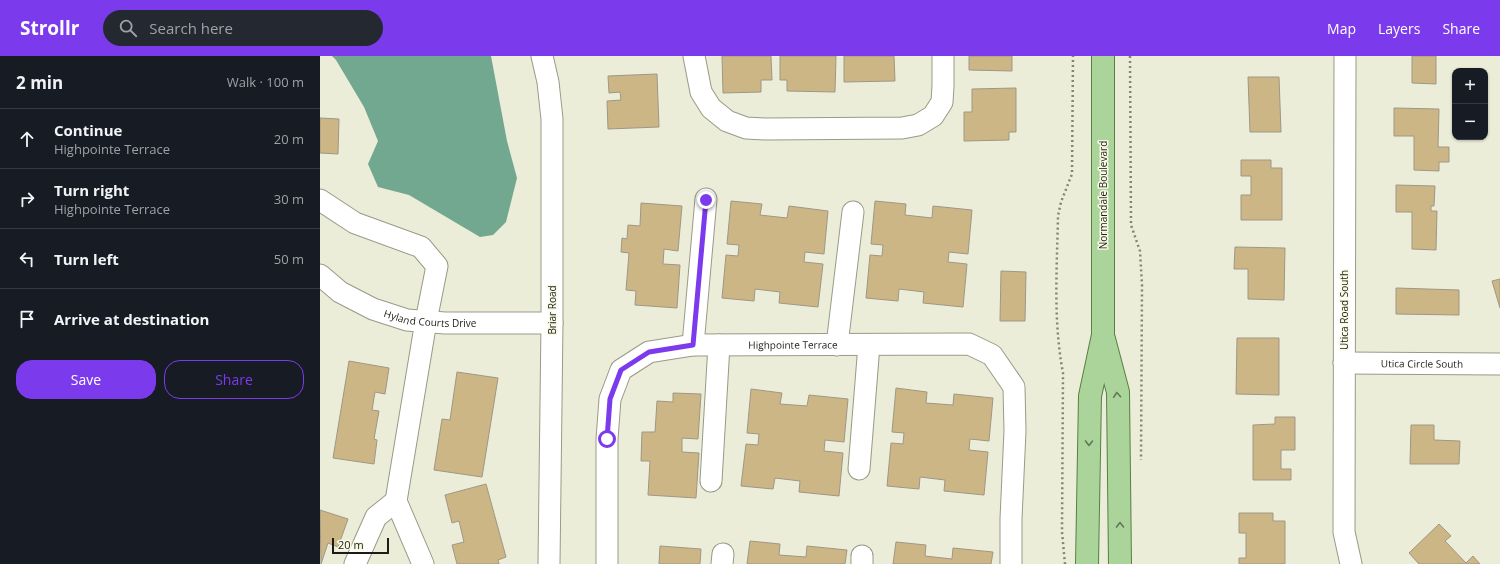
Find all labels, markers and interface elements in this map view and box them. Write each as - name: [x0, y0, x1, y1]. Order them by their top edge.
- search box: [103, 10, 383, 46]
- text: Strollr: [20, 15, 79, 41]
- icon: search: [117, 17, 139, 39]
- text: Search here: [149, 18, 233, 38]
- text: Map: [1327, 19, 1356, 38]
- text: Layers: [1378, 19, 1420, 38]
- text: Share: [1442, 19, 1480, 38]
- map controls: [1452, 68, 1488, 140]
- button: +: [1452, 68, 1488, 104]
- text: 2 min: [16, 71, 63, 94]
- text: Walk · 100 m: [227, 73, 304, 91]
- button: −: [1452, 104, 1488, 140]
- text: Continue: [54, 120, 122, 140]
- icon: ahead: [16, 128, 38, 150]
- text: 20 m: [274, 130, 304, 148]
- text: Highpointe Terrace: [54, 140, 170, 158]
- street label: Normandale Boulevard: [1096, 141, 1110, 249]
- text: Turn right: [54, 180, 129, 200]
- icon: right: [16, 188, 38, 210]
- text: 30 m: [274, 190, 304, 208]
- route end: [697, 191, 715, 209]
- text: Highpointe Terrace: [54, 200, 170, 218]
- icon: left: [16, 248, 38, 270]
- text: Turn left: [54, 249, 119, 269]
- text: 50 m: [274, 250, 304, 268]
- street label: Utica Road South: [1337, 270, 1351, 350]
- street label: Briar Road: [545, 285, 559, 335]
- street label: Hyland Courts Drive: [382, 306, 477, 330]
- icon: arrive: [16, 308, 38, 330]
- text: Arrive at destination: [54, 309, 209, 329]
- street label: Highpointe Terrace: [748, 337, 838, 352]
- street label: Utica Circle South: [1381, 356, 1463, 371]
- button: Save: [16, 360, 156, 399]
- button: Share: [164, 360, 304, 399]
- one-way arrow: [1113, 392, 1122, 398]
- route start: [598, 430, 616, 448]
- one-way arrow: [1085, 440, 1093, 446]
- one-way arrow: [1115, 522, 1124, 528]
- scale bar: [332, 536, 389, 555]
- text: 20 m: [338, 537, 364, 552]

